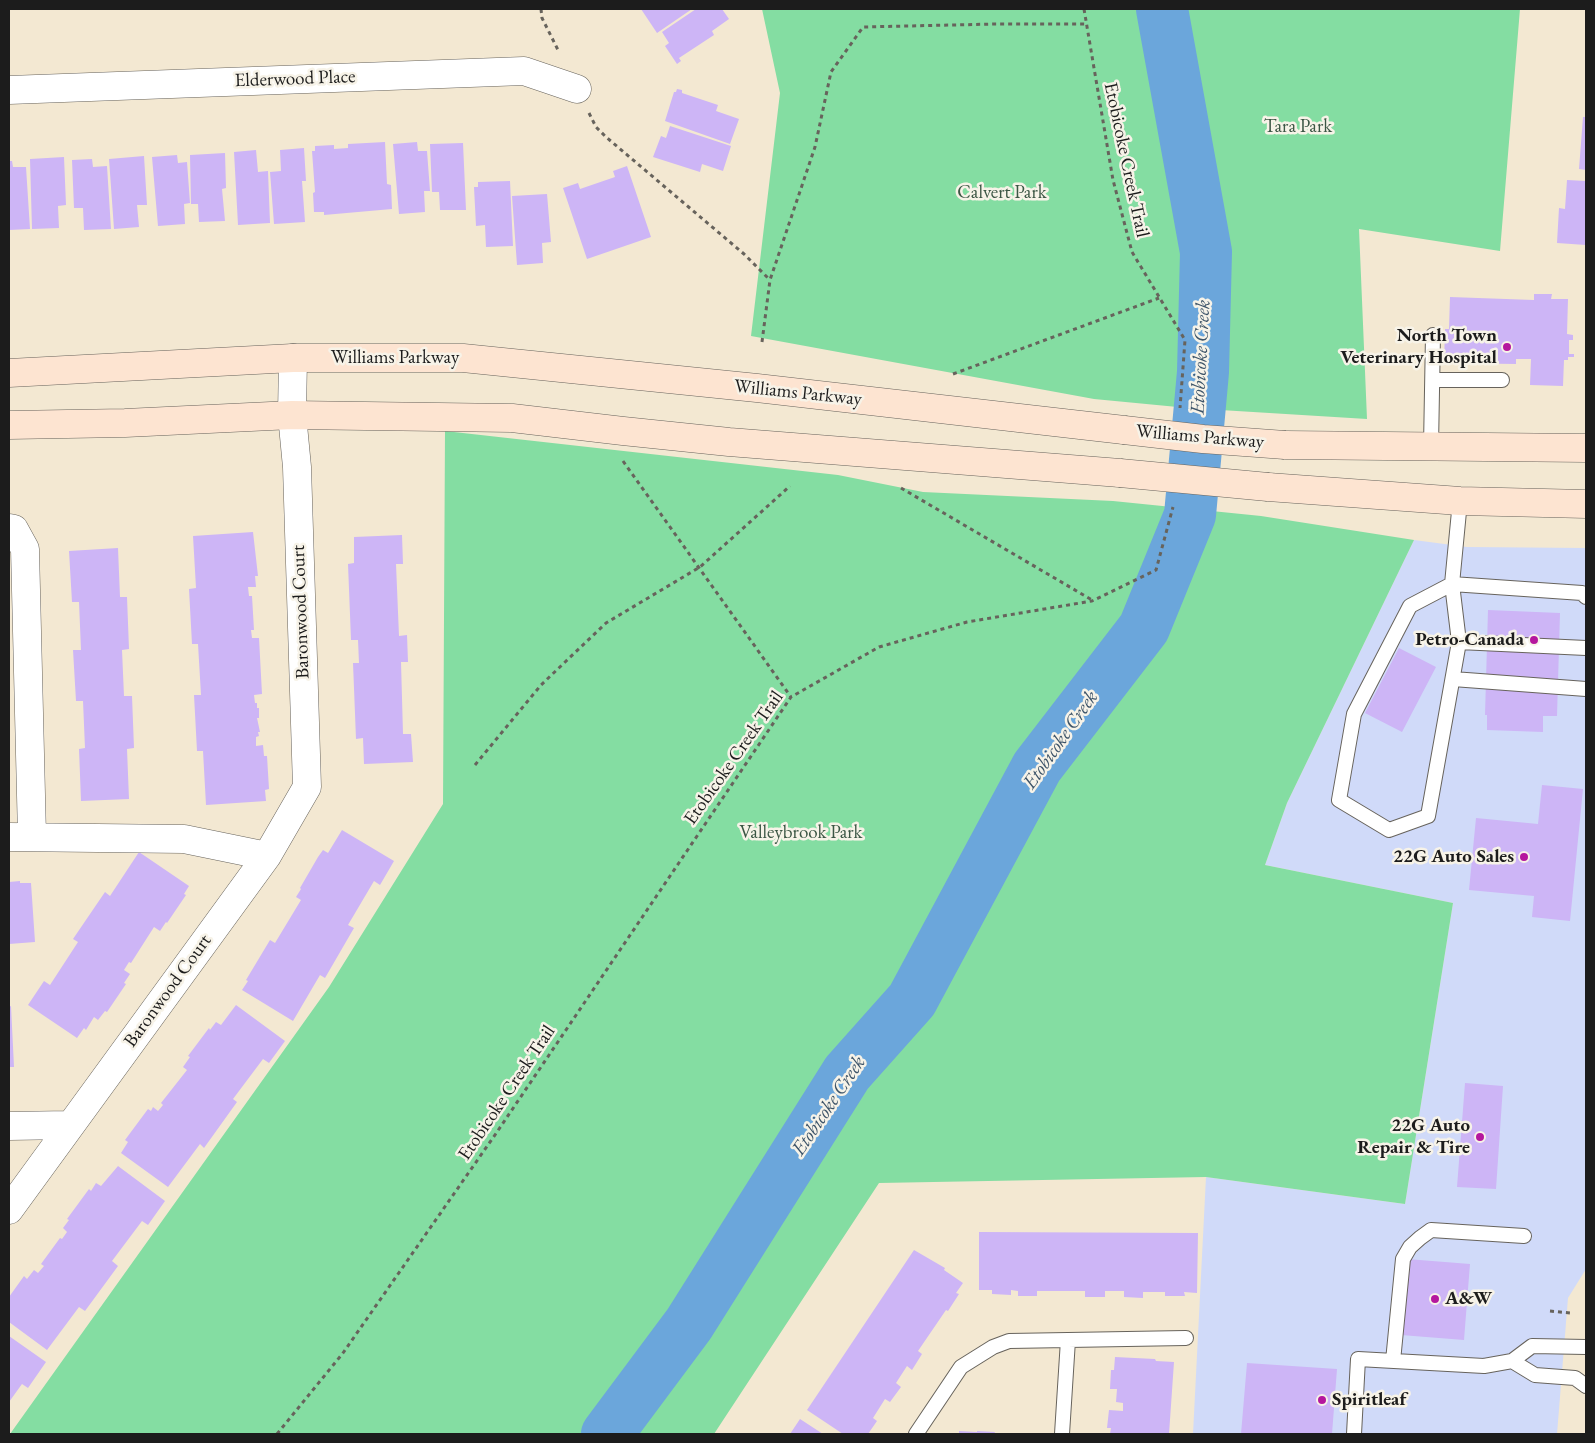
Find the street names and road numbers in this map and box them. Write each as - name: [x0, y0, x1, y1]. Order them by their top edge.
- street label: Elderwood Place: [234, 65, 356, 93]
- street label: Etobicoke Creek Trail: [1098, 80, 1154, 240]
- street label: Williams Parkway: [331, 347, 459, 369]
- street label: Williams Parkway: [733, 375, 863, 411]
- street label: Williams Parkway: [1135, 420, 1265, 454]
- street label: Baronwood Court: [287, 545, 315, 679]
- street label: Etobicoke Creek Trail: [679, 687, 789, 829]
- street label: Baronwood Court: [119, 930, 217, 1052]
- street label: Etobicoke Creek Trail: [453, 1021, 561, 1165]

